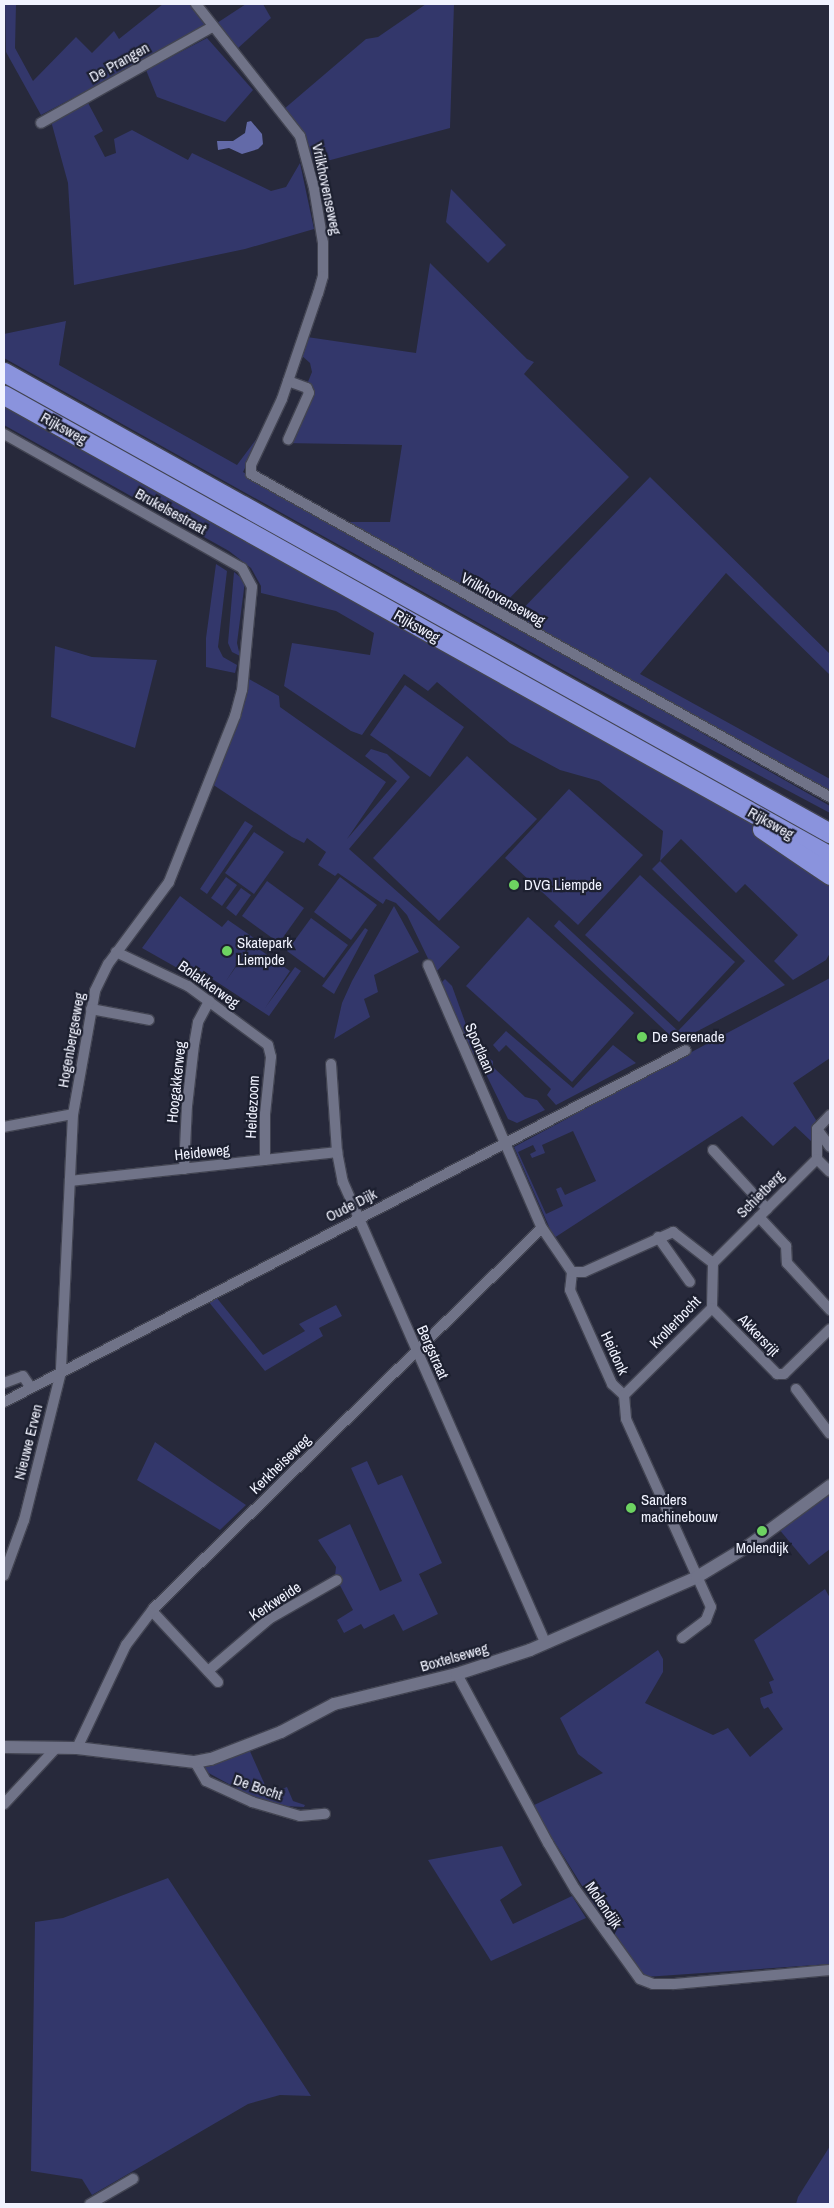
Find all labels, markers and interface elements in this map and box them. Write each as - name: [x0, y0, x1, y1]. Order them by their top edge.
- street label: De Prangen: [86, 38, 152, 86]
- street label: Vrilkhovenseweg: [309, 142, 345, 236]
- street label: Rijksweg: [38, 408, 90, 448]
- street label: Brukelsestraat: [132, 484, 210, 538]
- street label: Vrilkhovenseweg: [458, 569, 548, 629]
- street label: Rijksweg: [391, 606, 443, 646]
- street label: Rijksweg: [745, 803, 797, 843]
- place label: DVG Liempde: [524, 876, 602, 894]
- marker: DVG Liempde: [508, 879, 520, 891]
- place label: Skatepark Liempde: [237, 933, 292, 968]
- marker: Skatepark Liempde: [221, 945, 233, 957]
- street label: Bolakkerweg: [175, 956, 243, 1012]
- street label: Hogenbergseweg: [54, 991, 88, 1089]
- street label: Sportlaan: [461, 1020, 499, 1076]
- place label: De Serenade: [652, 1028, 724, 1046]
- marker: De Serenade: [636, 1031, 648, 1043]
- street label: Hoogakkerweg: [163, 1040, 189, 1124]
- street label: Heidezoom: [241, 1075, 263, 1139]
- street label: Heideweg: [174, 1140, 230, 1164]
- street label: Schietberg: [733, 1167, 787, 1221]
- street label: Oude Dijk: [323, 1185, 379, 1225]
- street label: Krollerbocht: [646, 1292, 704, 1352]
- street label: Akkersrijt: [735, 1310, 783, 1360]
- street label: Bergstraat: [413, 1322, 453, 1382]
- street label: Heidonk: [597, 1328, 633, 1378]
- street label: Nieuwe Erven: [10, 1402, 46, 1482]
- street label: Kerkheiseweg: [246, 1430, 314, 1498]
- place label: Sanders machinebouw: [641, 1490, 718, 1525]
- marker: Sanders machinebouw: [625, 1502, 637, 1514]
- marker: Molendijk: [756, 1525, 768, 1537]
- place label: Molendijk: [736, 1539, 788, 1557]
- street label: Kerkweide: [246, 1578, 304, 1624]
- street label: Boxtelseweg: [418, 1639, 490, 1675]
- street label: De Bocht: [231, 1770, 285, 1804]
- street label: Molendijk: [582, 1878, 626, 1932]

